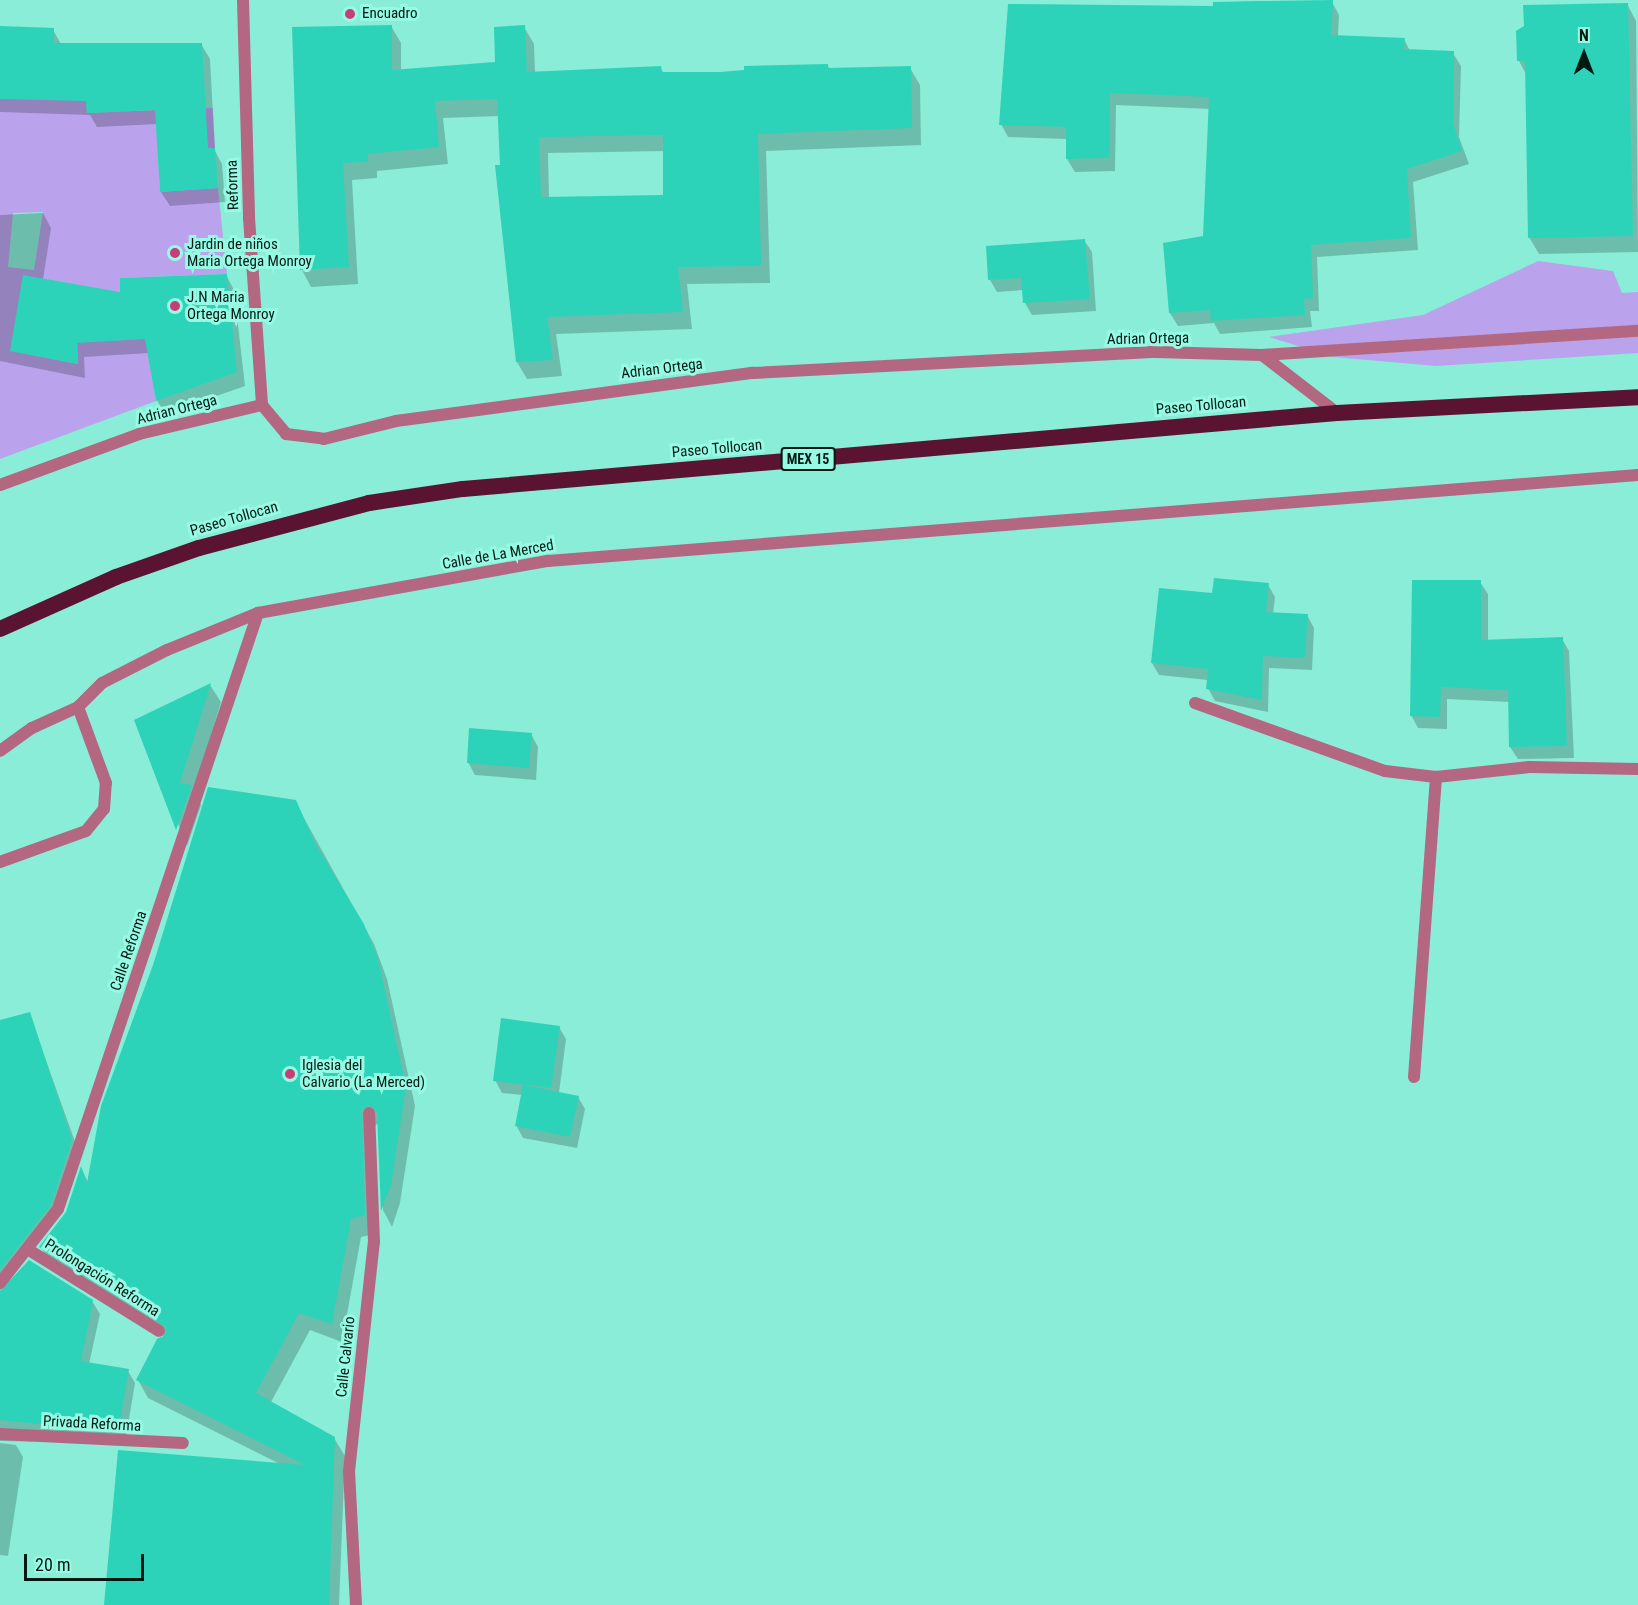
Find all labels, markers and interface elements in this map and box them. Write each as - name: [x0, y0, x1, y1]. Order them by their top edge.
- place label: Encuadro: [362, 5, 417, 23]
- marker: Encuadro: [343, 7, 357, 21]
- north arrow: [1554, 24, 1614, 84]
- text: N: [1579, 26, 1589, 45]
- street label: Reforma: [223, 160, 243, 210]
- place label: Jardin de niños Maria Ortega Monroy: [187, 235, 312, 270]
- marker: Jardin de niños Maria Ortega Monroy: [168, 246, 182, 260]
- place label: J.N Maria Ortega Monroy: [187, 288, 275, 323]
- marker: J.N Maria Ortega Monroy: [168, 299, 182, 313]
- street label: Adrian Ortega: [1107, 329, 1189, 349]
- street label: Adrian Ortega: [620, 355, 704, 383]
- street label: Adrian Ortega: [135, 391, 219, 429]
- street label: Paseo Tollocan: [1155, 393, 1247, 419]
- street label: Paseo Tollocan: [671, 436, 763, 462]
- road number: MEX 15: [780, 448, 836, 470]
- street label: Paseo Tollocan: [188, 498, 280, 540]
- street label: Calle de La Merced: [441, 536, 555, 574]
- street label: Calle Reforma: [107, 909, 151, 993]
- place label: Iglesia del Calvario (La Merced): [302, 1056, 425, 1091]
- marker: Iglesia del Calvario (La Merced): [283, 1067, 297, 1081]
- street label: Prolongación Reforma: [41, 1235, 163, 1321]
- street label: Calle Calvario: [333, 1316, 359, 1398]
- street label: Privada Reforma: [42, 1412, 142, 1436]
- scale bar: [27, 1542, 147, 1580]
- text: 20 m: [35, 1554, 70, 1575]

